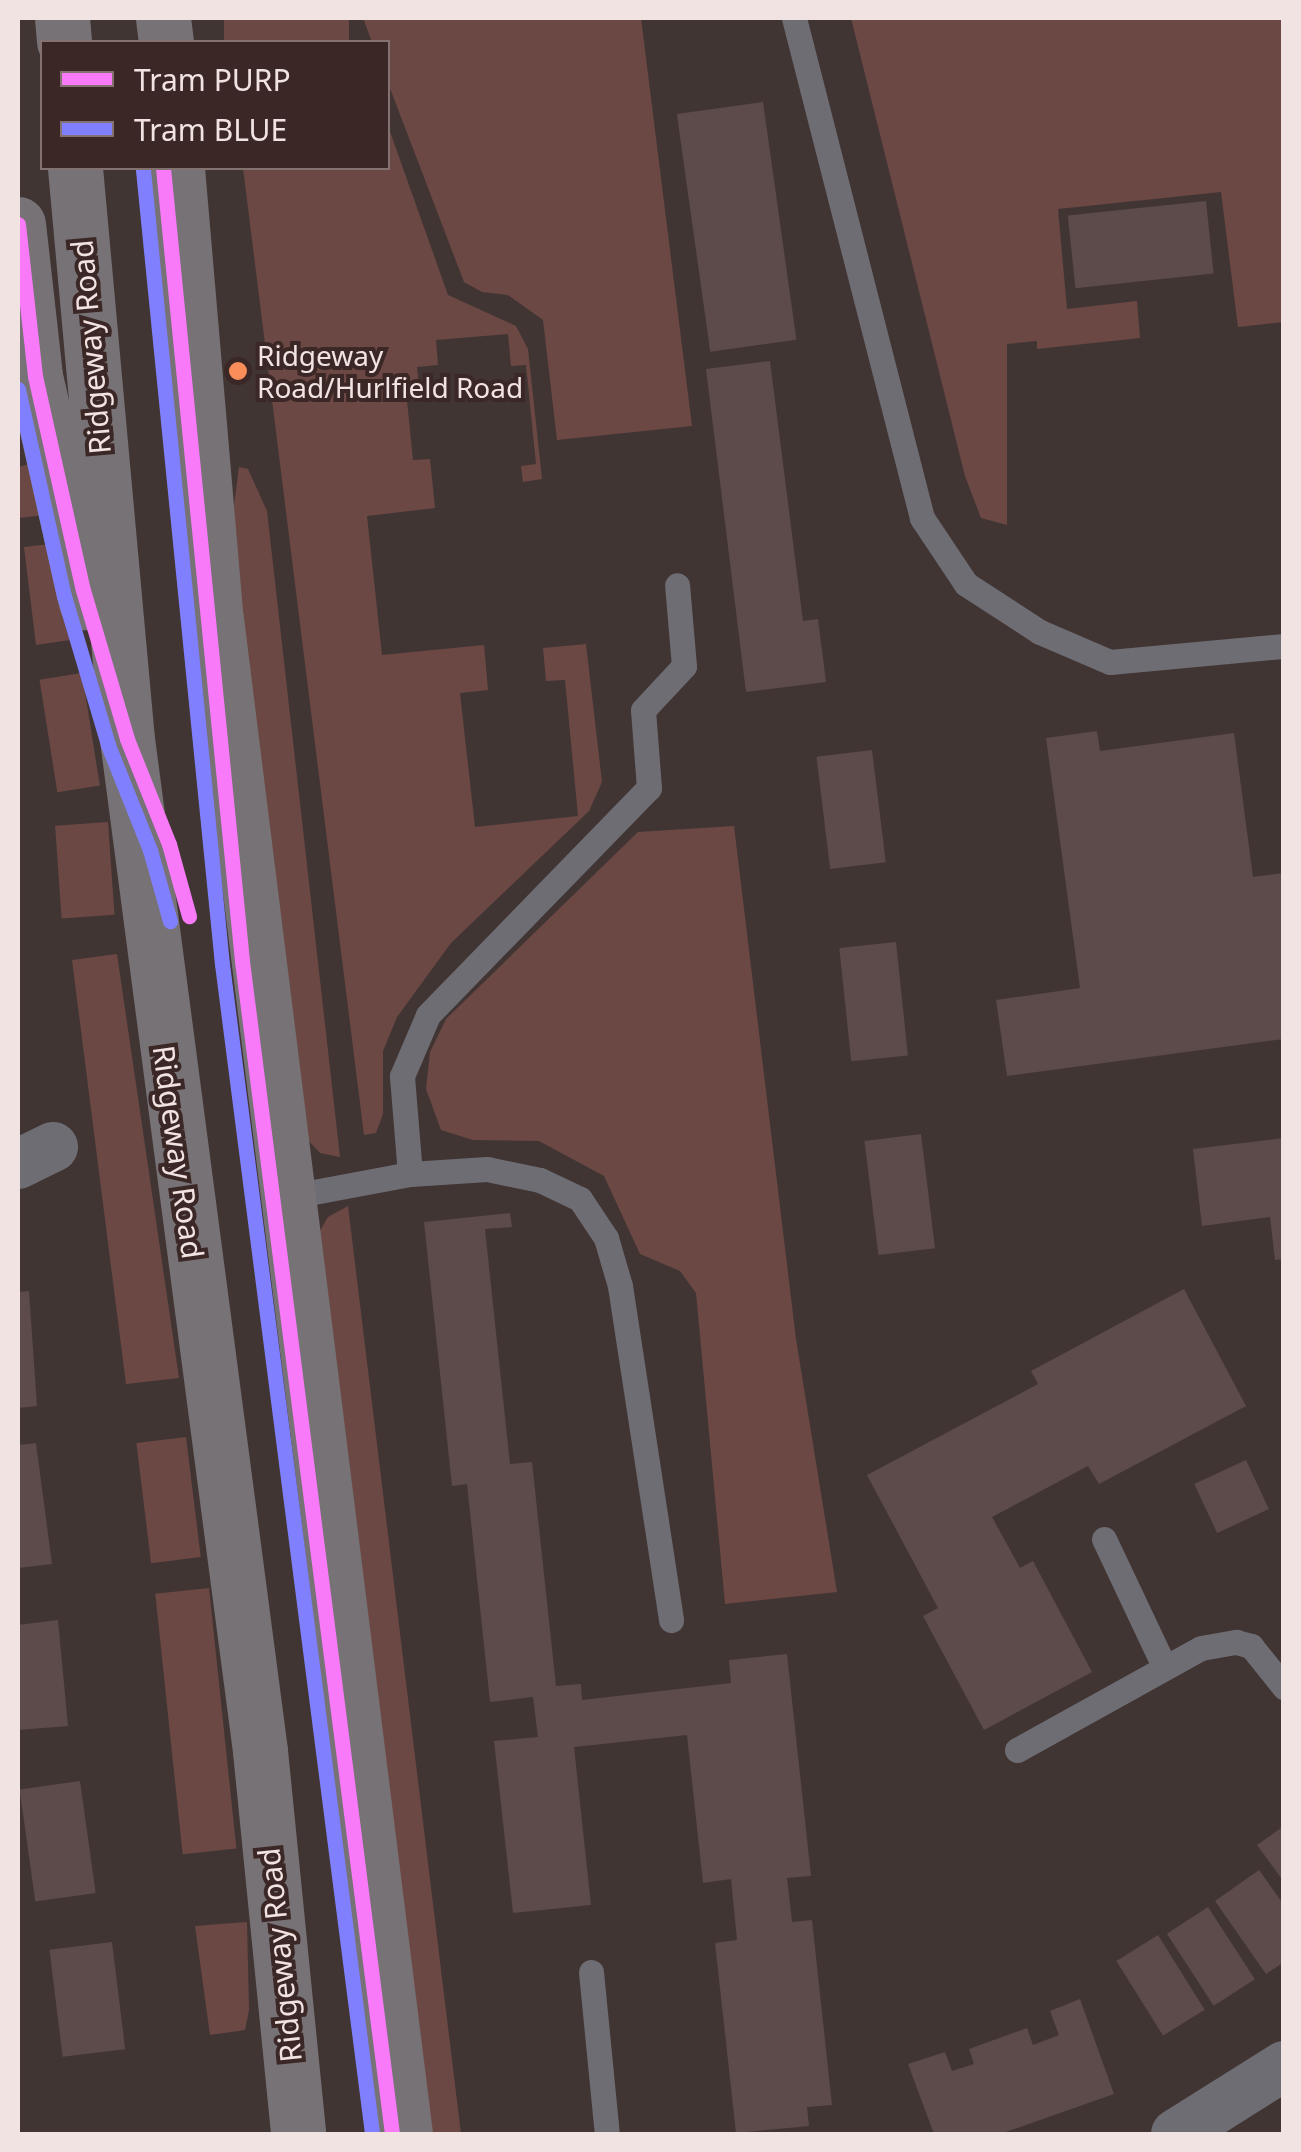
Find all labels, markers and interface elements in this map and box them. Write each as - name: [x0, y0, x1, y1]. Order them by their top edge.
- legend: [40, 40, 390, 170]
- text: Tram PURP: [134, 59, 291, 100]
- text: Tram BLUE: [134, 109, 287, 150]
- street label: Ridgeway Road: [64, 238, 118, 456]
- place label: Ridgeway Road/Hurlfield Road: [257, 338, 523, 404]
- marker: Ridgeway Road/Hurlfield Road: [228, 361, 248, 381]
- street label: Ridgeway Road: [145, 1043, 211, 1261]
- street label: Ridgeway Road: [251, 1846, 309, 2064]

